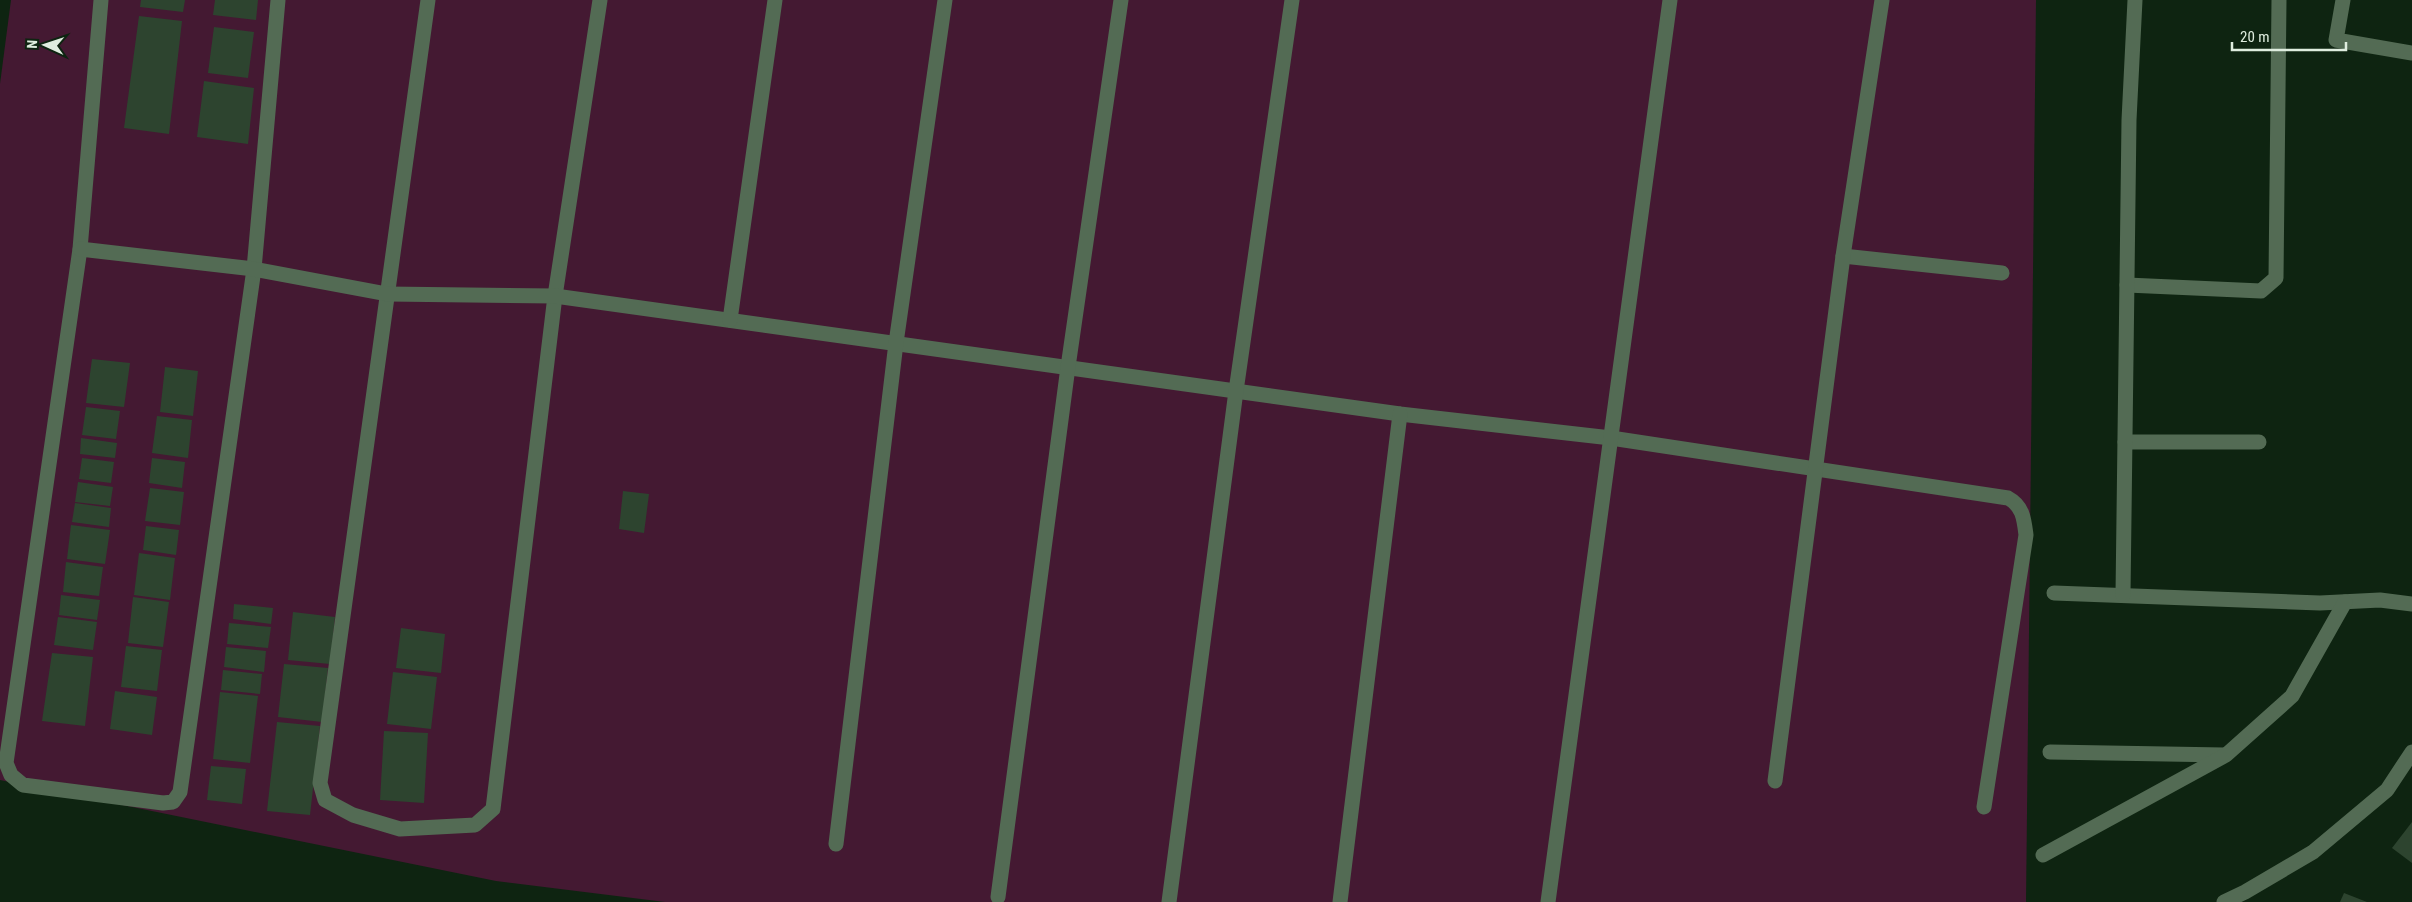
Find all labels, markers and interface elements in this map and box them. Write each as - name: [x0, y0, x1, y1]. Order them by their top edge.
- north arrow: [20, 20, 70, 70]
- scale bar: [2232, 20, 2346, 52]
- text: 20 m: [2240, 28, 2270, 46]
- text: N: [24, 40, 40, 49]

